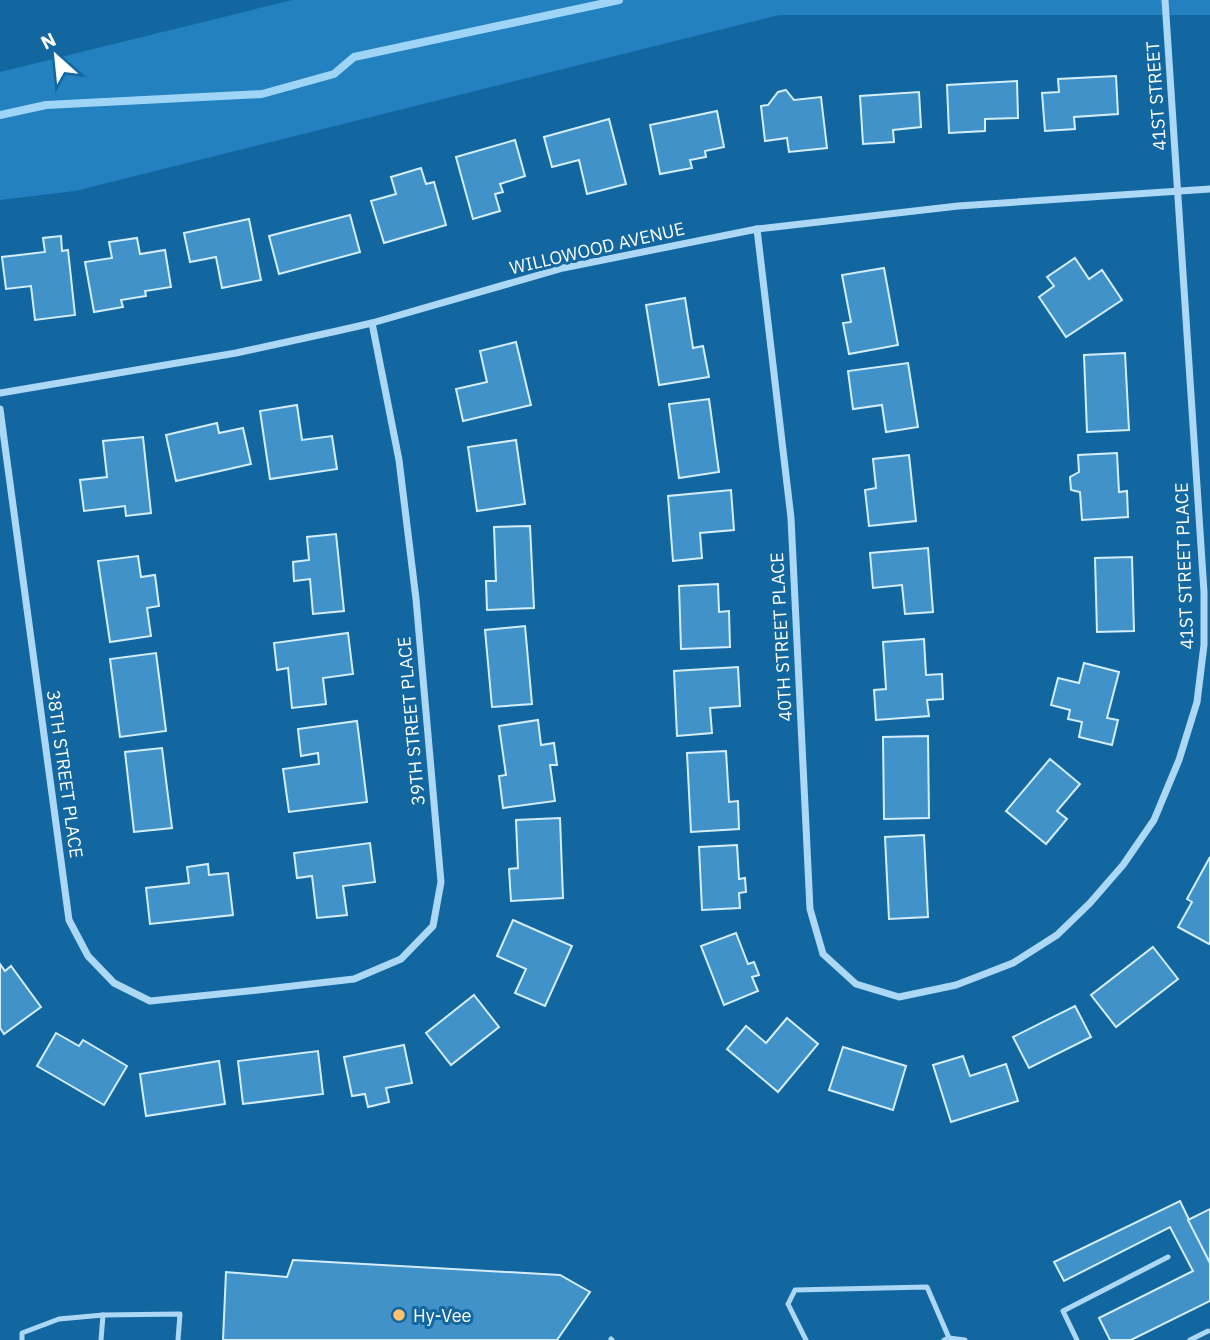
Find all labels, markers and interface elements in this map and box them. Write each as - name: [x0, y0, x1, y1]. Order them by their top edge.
- north arrow: [21, 21, 91, 91]
- text: N: [37, 27, 60, 55]
- street label: 41ST STREET: [1141, 40, 1171, 152]
- street label: WILLOWOOD AVENUE: [507, 217, 687, 279]
- street label: 41ST STREET PLACE: [1170, 482, 1198, 650]
- street label: 40TH STREET PLACE: [765, 552, 797, 722]
- street label: 39TH STREET PLACE: [392, 635, 430, 807]
- street label: 38TH STREET PLACE: [42, 688, 88, 860]
- place label: Hy-Vee: [413, 1304, 472, 1327]
- marker: Hy-Vee: [391, 1307, 407, 1323]

